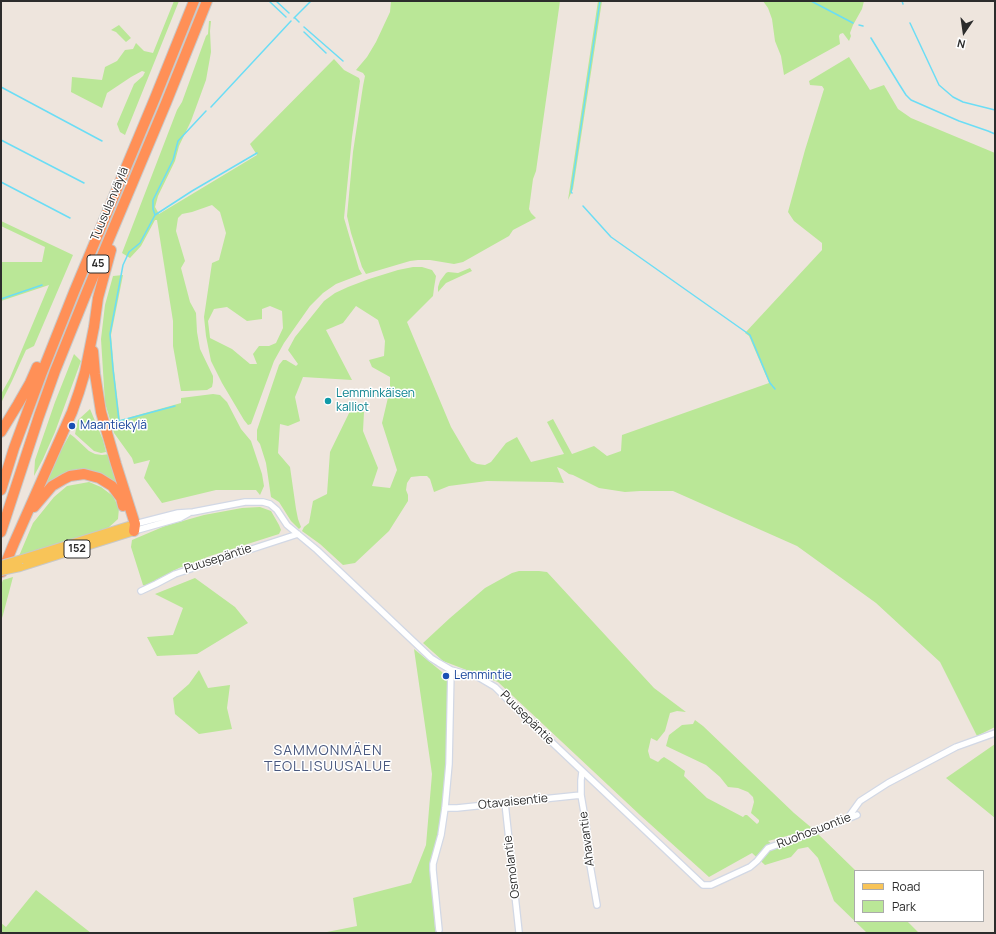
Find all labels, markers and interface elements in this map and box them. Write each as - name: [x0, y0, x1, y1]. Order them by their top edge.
- north arrow: [944, 12, 984, 52]
- text: N: [956, 36, 967, 52]
- street label: Tuusulanväylä: [88, 165, 132, 243]
- road number: 45: [87, 255, 109, 273]
- place label: Lemminkäisen kalliot: [336, 387, 415, 415]
- marker: Lemminkäisen kalliot: [323, 396, 333, 406]
- place label: Maantiekylä: [80, 419, 147, 433]
- marker: Maantiekylä: [67, 421, 77, 431]
- road number: 152: [64, 540, 90, 558]
- street label: Puusepäntie: [182, 541, 254, 577]
- place label: Lemmintie: [454, 669, 512, 683]
- marker: Lemmintie: [441, 671, 451, 681]
- street label: Puusepäntie: [497, 688, 557, 748]
- district label: SAMMONMÄEN TEOLLISUUSALUE: [264, 743, 392, 776]
- street label: Otavaisentie: [477, 791, 549, 813]
- street label: Ruohosuontie: [775, 810, 853, 852]
- street label: Ahavantie: [576, 811, 598, 867]
- street label: Osmolantie: [501, 835, 523, 899]
- legend: [854, 870, 984, 922]
- text: Road: [892, 878, 920, 895]
- text: Park: [892, 898, 916, 915]

